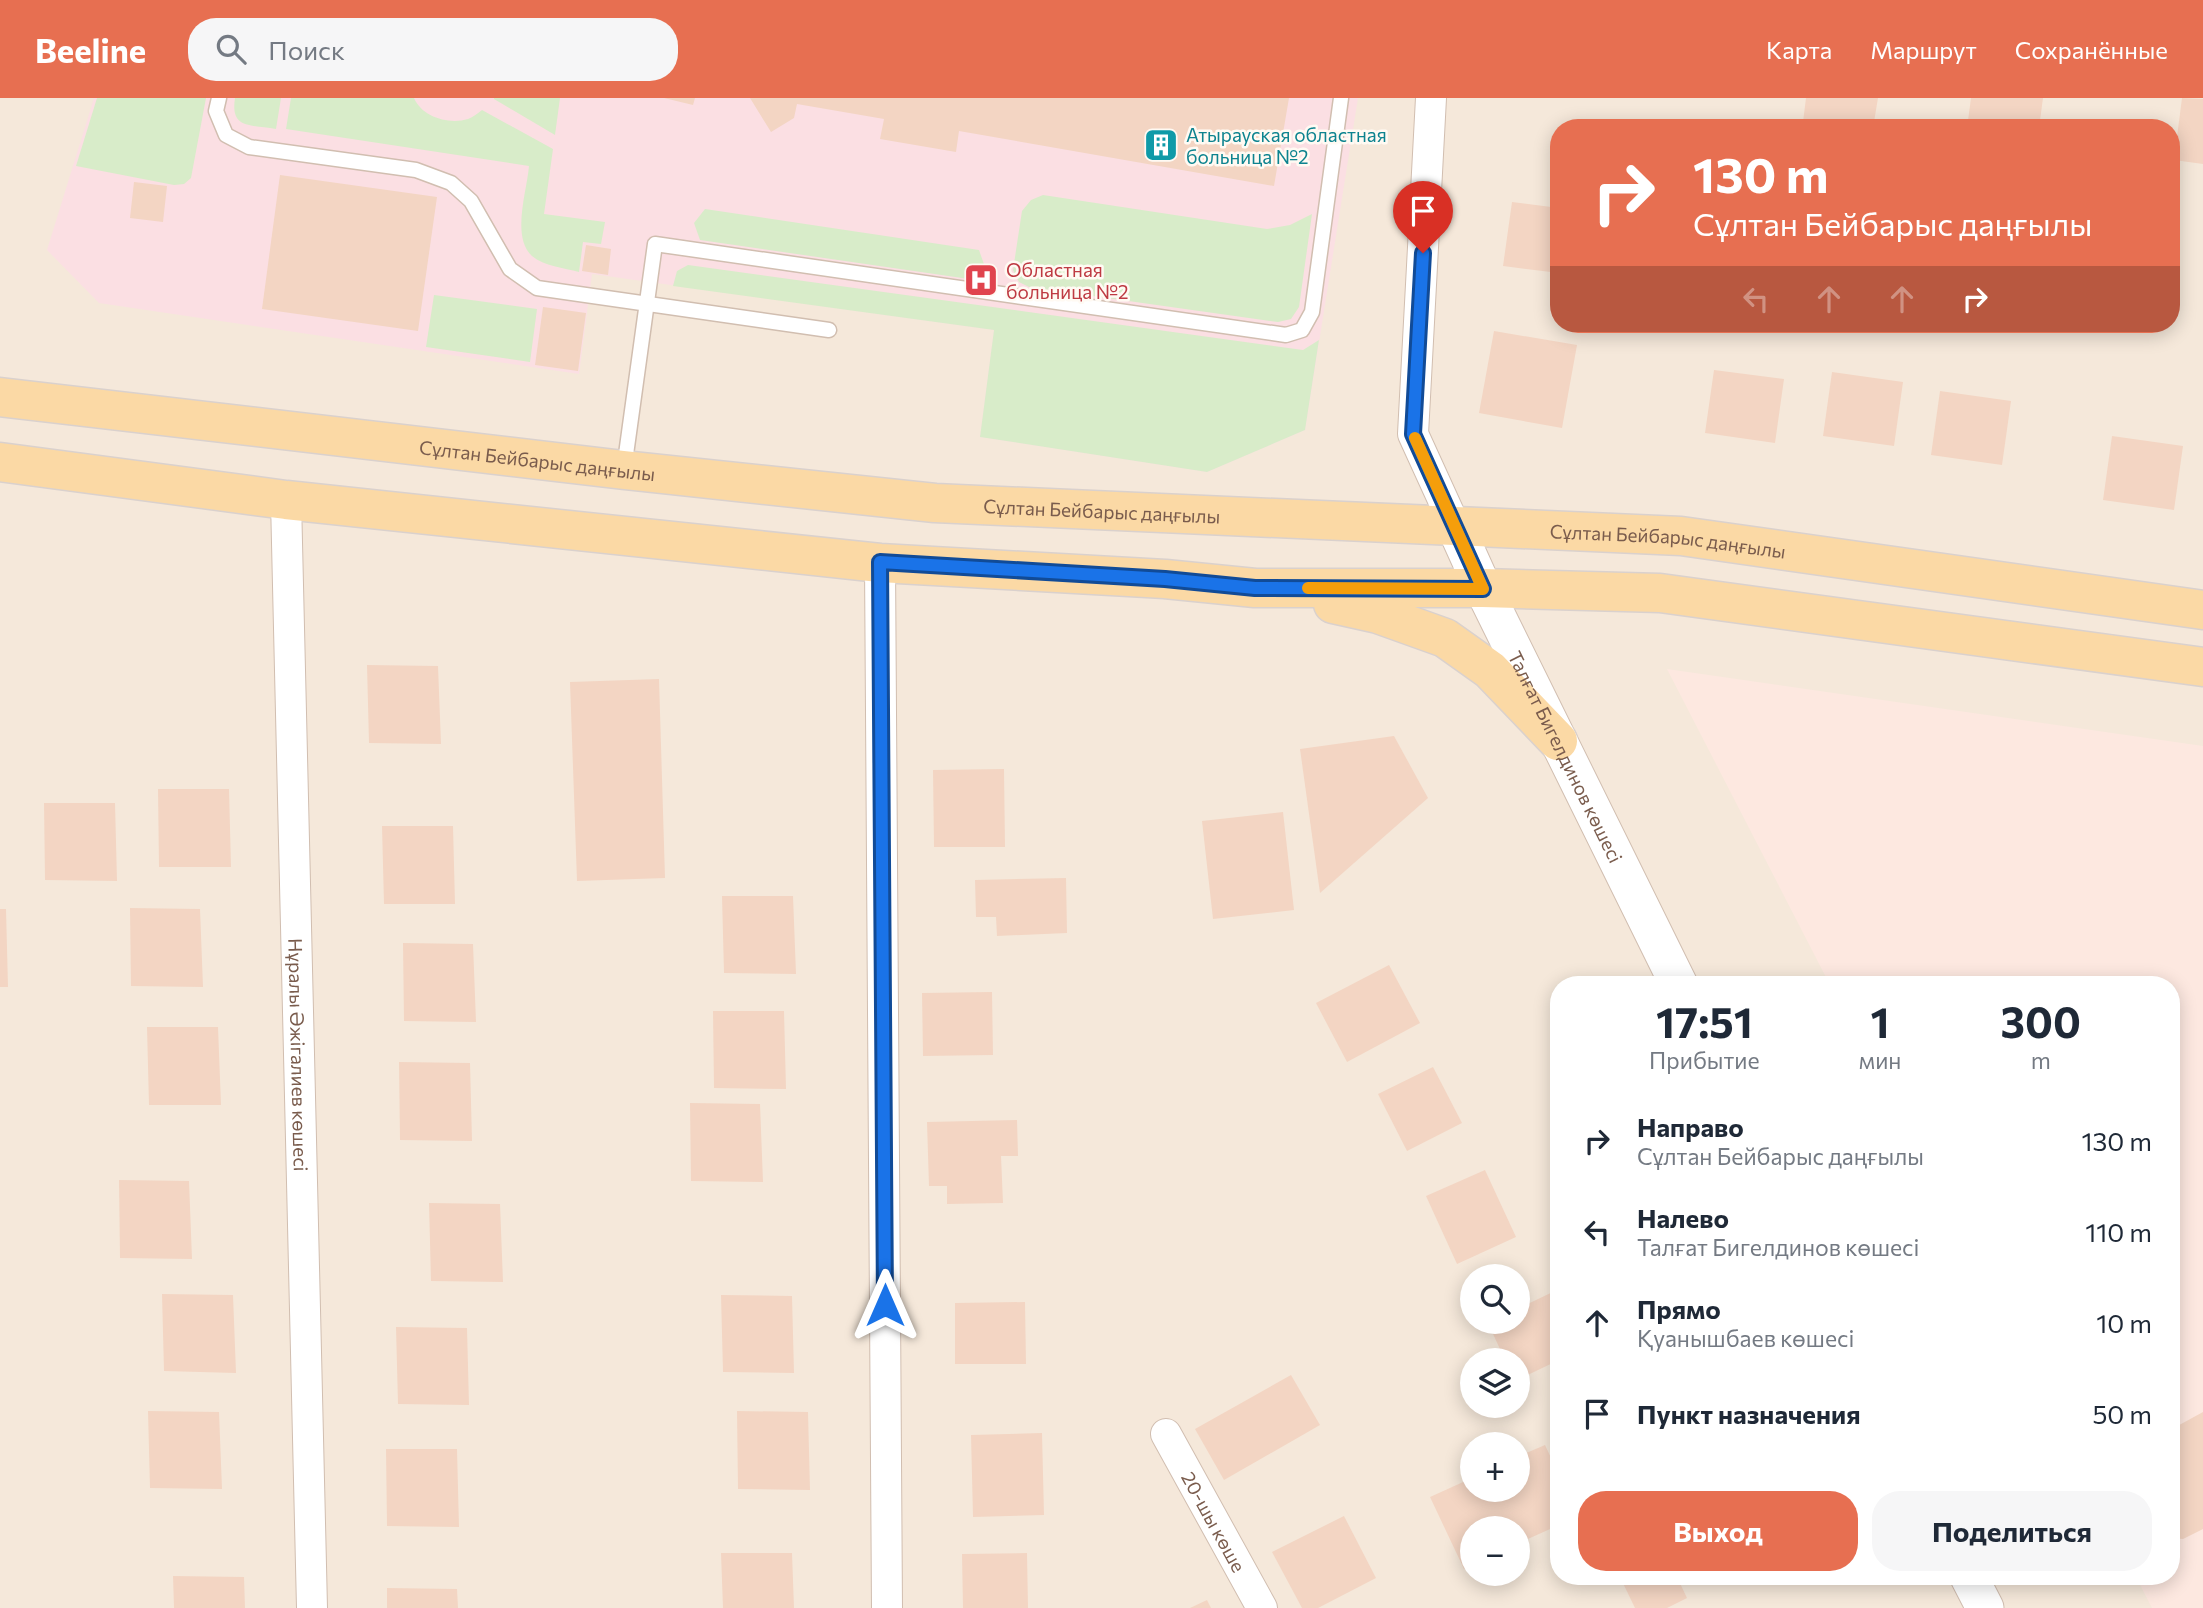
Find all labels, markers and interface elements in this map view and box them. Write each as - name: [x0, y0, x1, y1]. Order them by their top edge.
- search box: [188, 18, 678, 81]
- text: Beeline: [35, 29, 146, 70]
- icon: search: [212, 30, 250, 68]
- text: Поиск: [268, 34, 345, 65]
- text: Карта: [1766, 35, 1832, 64]
- text: Маршрут: [1870, 35, 1977, 64]
- text: Сохранённые: [2015, 35, 2168, 64]
- place label: Атырауская областная больница №2: [1186, 123, 1387, 168]
- building icon: Атырауская областная больница №2: [1142, 126, 1180, 164]
- text: 130 m: [1693, 143, 1828, 203]
- icon: right: [1578, 147, 1669, 238]
- pin: [1393, 181, 1453, 253]
- icon: arrive: [1404, 192, 1442, 230]
- text: Сұлтан Бейбарыс даңғылы: [1693, 203, 2092, 243]
- place label: Областная больница №2: [1006, 258, 1129, 303]
- hospital icon: Областная больница №2: [962, 261, 1000, 299]
- icon: left: [1737, 280, 1775, 318]
- icon: ahead: [1810, 280, 1848, 318]
- icon: ahead: [1883, 280, 1921, 318]
- icon: right: [1956, 280, 1994, 318]
- street label: Сұлтан Бейбарыс даңғылы: [418, 435, 656, 485]
- street label: Сұлтан Бейбарыс даңғылы: [983, 494, 1221, 527]
- street label: Сұлтан Бейбарыс даңғылы: [1549, 519, 1787, 562]
- street label: Талғат Бигелдинов көшесі: [1504, 647, 1628, 866]
- street label: Нұралы Әжiгалиев көшесi: [285, 938, 313, 1172]
- text: 17:51: [1656, 995, 1753, 1047]
- text: 1: [1871, 995, 1890, 1047]
- text: 300: [2001, 995, 2081, 1047]
- text: Прибытие: [1649, 1046, 1760, 1074]
- text: мин: [1859, 1046, 1901, 1074]
- text: m: [2031, 1046, 2051, 1074]
- text: Направо: [1637, 1111, 1744, 1142]
- icon: right: [1578, 1122, 1616, 1160]
- text: 130 m: [2081, 1125, 2152, 1156]
- text: Сұлтан Бейбарыс даңғылы: [1637, 1142, 1924, 1170]
- text: Налево: [1637, 1202, 1729, 1233]
- icon: left: [1578, 1213, 1616, 1251]
- text: 110 m: [2085, 1216, 2152, 1247]
- text: Талғат Бигелдинов көшесі: [1637, 1233, 1919, 1261]
- map controls: [1460, 1264, 1530, 1586]
- button: search: [1460, 1264, 1530, 1334]
- position arrow: [848, 1268, 922, 1342]
- text: Прямо: [1637, 1293, 1721, 1324]
- icon: ahead: [1578, 1304, 1616, 1342]
- text: 10 m: [2096, 1307, 2152, 1338]
- text: Қуанышбаев көшесі: [1637, 1324, 1854, 1352]
- button: layers: [1460, 1348, 1530, 1418]
- icon: arrive: [1578, 1395, 1616, 1433]
- text: Пункт назначения: [1637, 1398, 1861, 1429]
- text: 50 m: [2092, 1398, 2152, 1429]
- button: +: [1460, 1432, 1530, 1502]
- street label: 20-шы көше: [1177, 1467, 1251, 1576]
- button: Выход: [1578, 1491, 1858, 1571]
- button: Поделиться: [1872, 1491, 2152, 1571]
- button: −: [1460, 1516, 1530, 1586]

